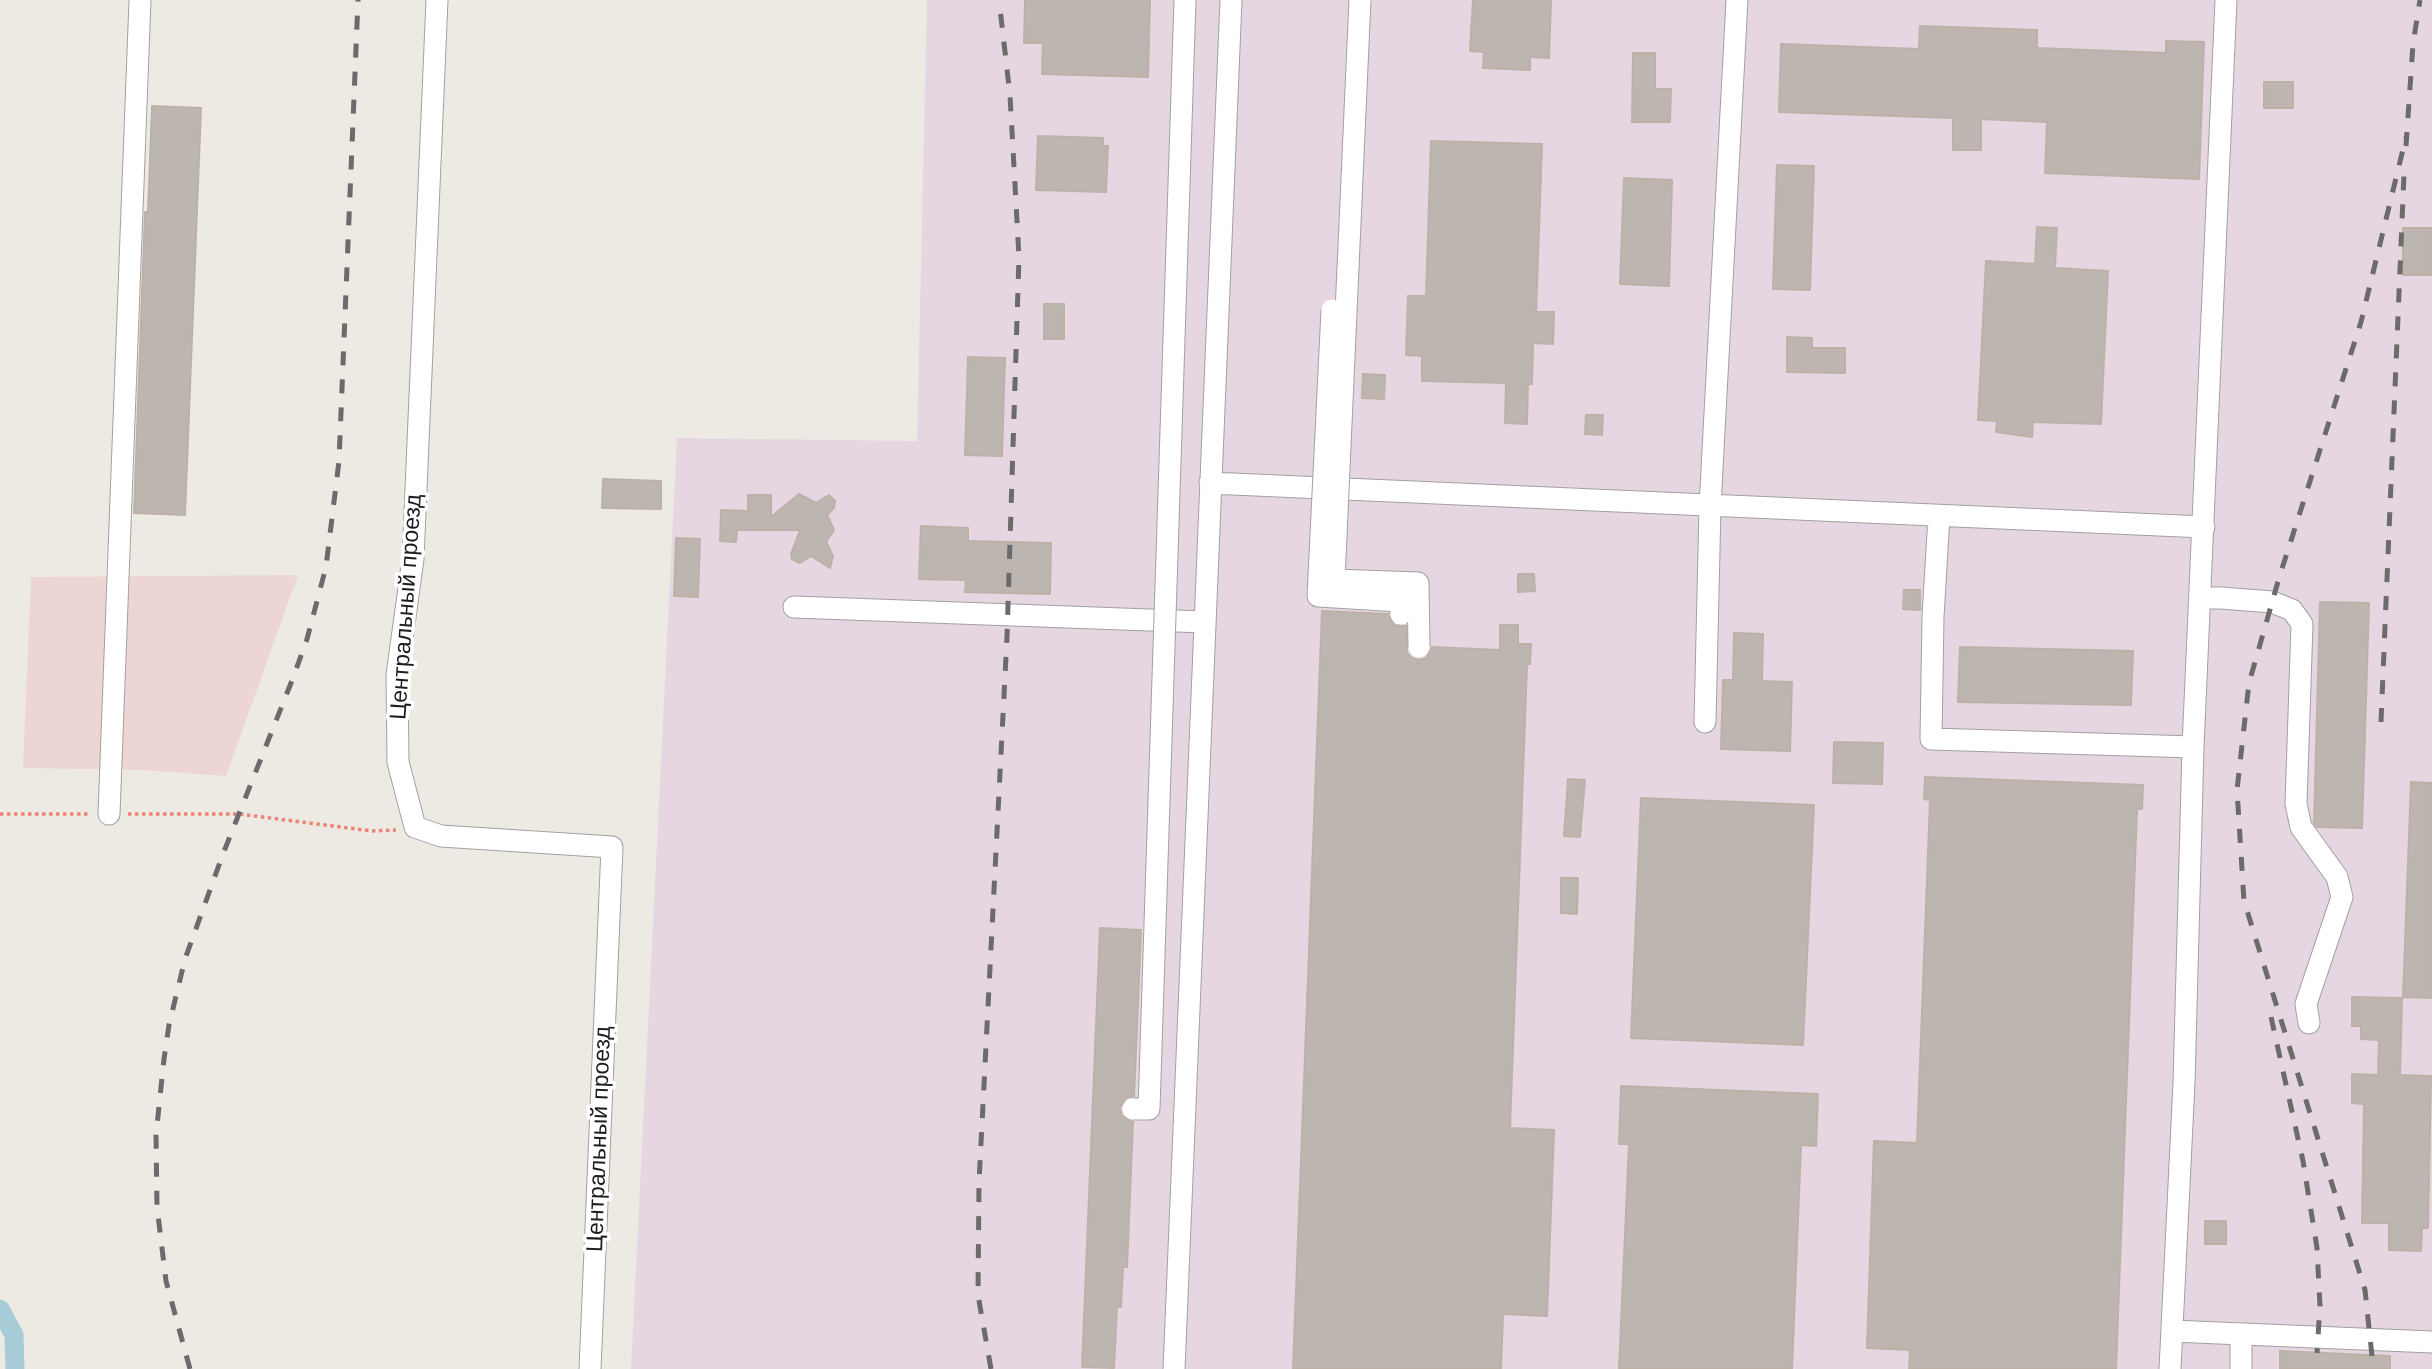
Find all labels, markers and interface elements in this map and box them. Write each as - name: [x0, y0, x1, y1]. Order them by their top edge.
- street label: Центральный проезд: [385, 493, 429, 721]
- street label: Центральный проезд: [582, 1026, 618, 1252]

